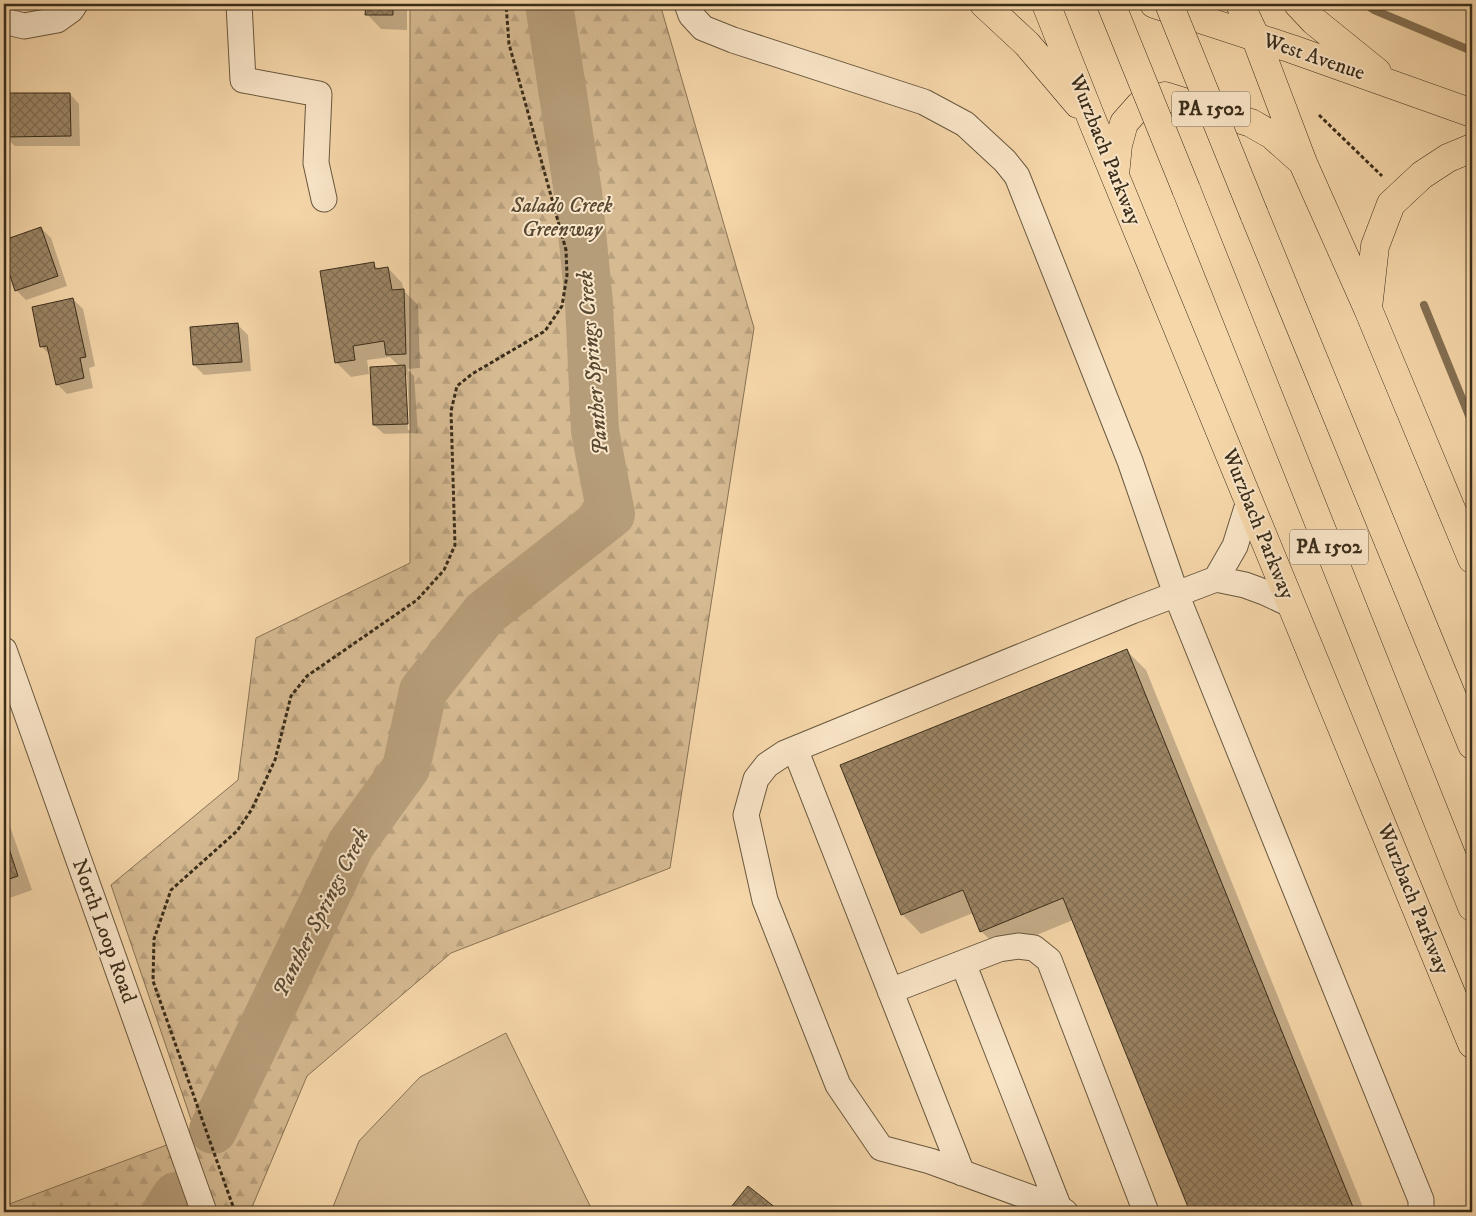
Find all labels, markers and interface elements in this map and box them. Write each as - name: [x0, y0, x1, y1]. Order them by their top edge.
- street label: West Avenue: [1259, 27, 1368, 87]
- street label: Wurzbach Parkway: [1063, 70, 1147, 230]
- road number: PA 1502: [1172, 92, 1250, 126]
- park label: Salado Creek Greenway: [510, 193, 613, 243]
- water label: Panther Springs Creek: [571, 269, 615, 457]
- street label: Wurzbach Parkway: [1216, 444, 1300, 604]
- road number: PA 1502: [1290, 530, 1368, 564]
- street label: Wurzbach Parkway: [1371, 819, 1455, 979]
- water label: Panther Springs Creek: [267, 823, 376, 1002]
- street label: North Loop Road: [66, 856, 142, 1007]

